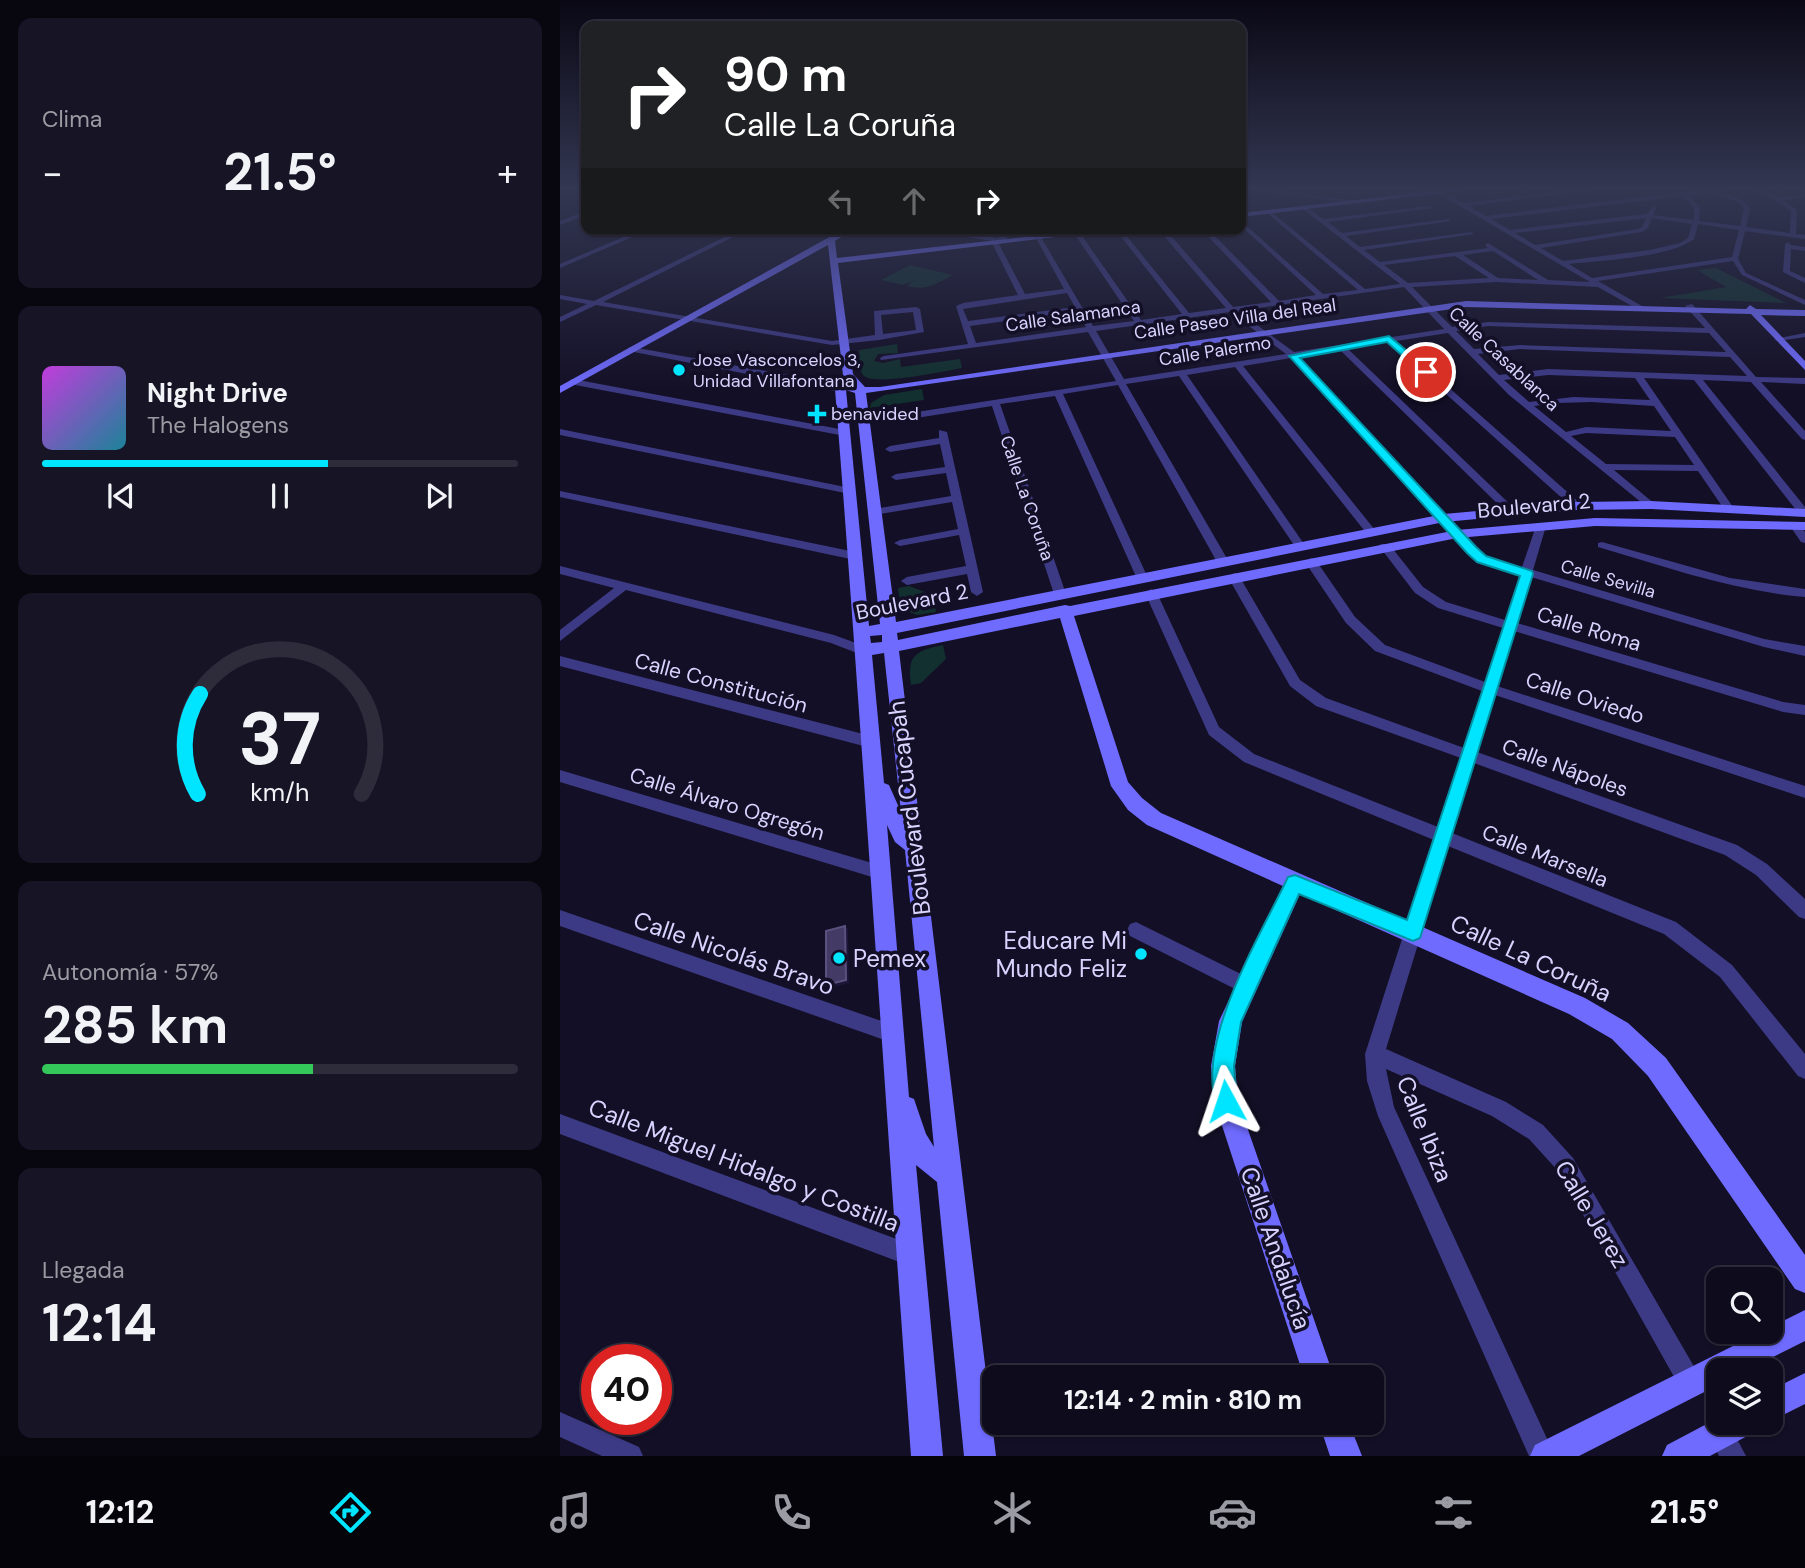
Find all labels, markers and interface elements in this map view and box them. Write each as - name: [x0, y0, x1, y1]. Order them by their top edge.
- text: 90 m: [724, 42, 847, 106]
- icon: right: [609, 49, 700, 140]
- text: Clima: [42, 104, 102, 134]
- text: Calle La Coruña: [724, 104, 956, 146]
- text: 21.5°: [223, 138, 337, 206]
- text: −: [42, 148, 63, 198]
- text: +: [497, 148, 518, 198]
- icon: left: [822, 182, 860, 220]
- icon: ahead: [895, 182, 933, 220]
- icon: right: [968, 182, 1006, 220]
- street label: Calle Paseo Villa del Real: [1132, 293, 1338, 345]
- street label: Calle Salamanca: [1004, 295, 1142, 337]
- street label: Calle Casablanca: [1444, 302, 1564, 416]
- street label: Calle Palermo: [1157, 330, 1273, 372]
- pin: [1396, 342, 1456, 402]
- place label: Jose Vasconcelos 3, Unidad Villafontana: [693, 348, 861, 393]
- icon: arrive: [1407, 353, 1445, 391]
- marker: Jose Vasconcelos 3, Unidad Villafontana: [671, 362, 687, 378]
- text: Night Drive: [147, 376, 288, 410]
- place label: benavided: [831, 402, 919, 426]
- marker: benavided: [809, 406, 825, 422]
- text: The Halogens: [147, 410, 289, 440]
- street label: Calle La Coruña: [994, 432, 1060, 564]
- icon: previous: [102, 477, 140, 515]
- icon: pause: [261, 477, 299, 515]
- icon: next: [420, 477, 458, 515]
- street label: Boulevard 2: [1476, 487, 1592, 525]
- street label: Calle Sevilla: [1558, 554, 1658, 604]
- street label: Boulevard 2: [854, 577, 970, 627]
- street label: Calle Roma: [1533, 600, 1645, 658]
- street label: Calle Constitución: [631, 646, 811, 720]
- street label: Calle Oviedo: [1522, 666, 1648, 730]
- text: 37: [239, 692, 321, 787]
- street label: Boulevard Cucapah: [880, 699, 938, 917]
- street label: Calle Nápoles: [1498, 732, 1632, 804]
- street label: Calle Álvaro Ogregón: [626, 761, 828, 847]
- text: km/h: [250, 776, 310, 809]
- street label: Calle Marsella: [1478, 818, 1612, 894]
- street label: Calle Nicolás Bravo: [629, 904, 839, 1002]
- street label: Calle La Coruña: [1446, 907, 1616, 1009]
- place label: Educare Mi Mundo Feliz: [996, 925, 1127, 984]
- place label: Pemex: [853, 943, 926, 974]
- marker: Educare Mi Mundo Feliz: [1133, 946, 1149, 962]
- marker: Pemex: [831, 950, 847, 966]
- text: Autonomía · 57%: [42, 957, 218, 987]
- text: 285 km: [42, 991, 228, 1059]
- position arrow: [1189, 1064, 1263, 1138]
- street label: Calle Ibiza: [1390, 1072, 1460, 1186]
- street label: Calle Miguel Hidalgo y Costilla: [584, 1091, 904, 1239]
- street label: Calle Jerez: [1548, 1155, 1636, 1273]
- street label: Calle Andalucía: [1234, 1163, 1318, 1333]
- text: Llegada: [42, 1255, 125, 1285]
- map controls: [1706, 1267, 1783, 1435]
- button: search: [1706, 1267, 1783, 1344]
- text: 12:14: [42, 1289, 157, 1357]
- speed limit sign: 40: [581, 1344, 672, 1435]
- button: layers: [1706, 1358, 1783, 1435]
- text: 12:14 · 2 min · 810 m: [1064, 1383, 1302, 1417]
- icon: directions: [326, 1488, 375, 1537]
- icon: music: [546, 1488, 595, 1537]
- icon: phone: [767, 1488, 816, 1537]
- icon: climate: [988, 1488, 1037, 1537]
- icon: car: [1208, 1488, 1257, 1537]
- icon: filters: [1429, 1488, 1478, 1537]
- text: 12:12: [86, 1491, 154, 1533]
- text: 21.5°: [1649, 1491, 1719, 1533]

